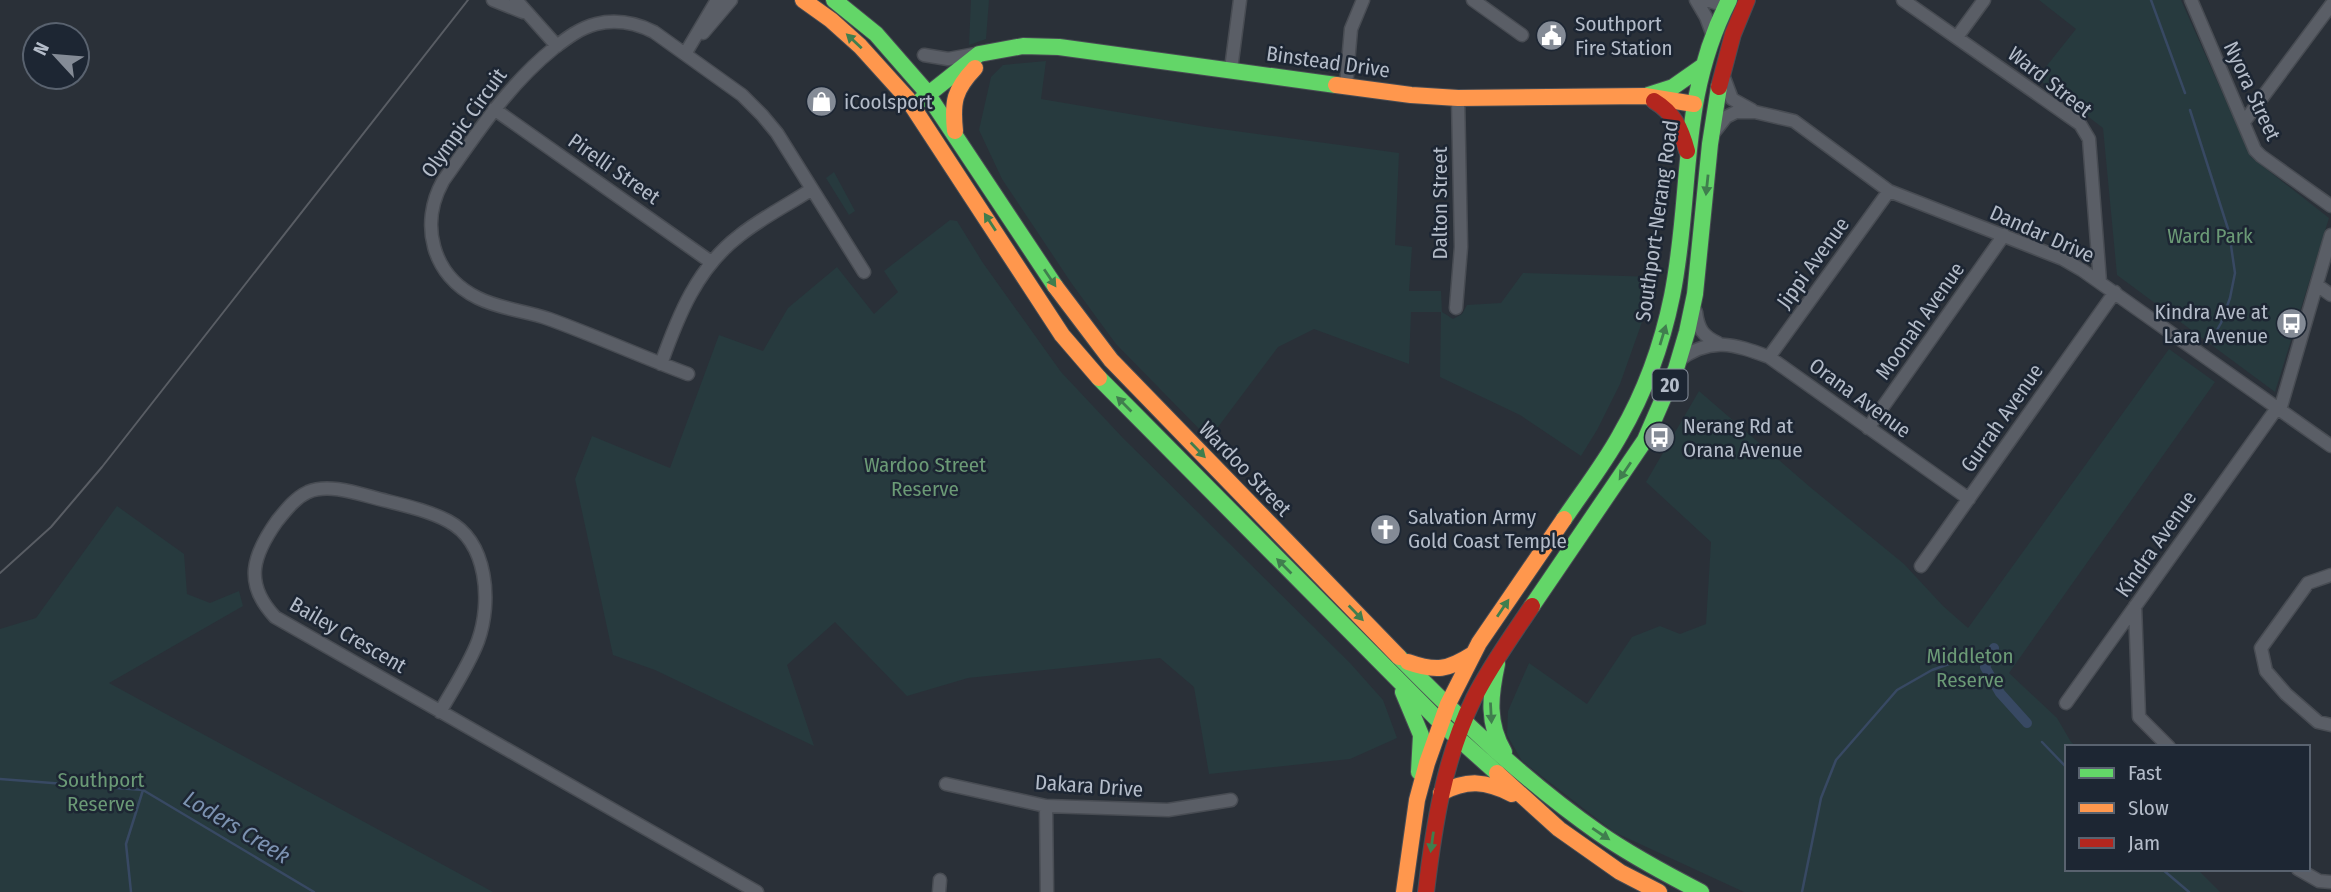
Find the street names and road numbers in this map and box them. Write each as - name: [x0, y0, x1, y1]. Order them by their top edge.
- street label: Nyora Street: [2218, 37, 2286, 145]
- street label: Binstead Drive: [1265, 40, 1391, 84]
- street label: Ward Street: [2003, 41, 2097, 123]
- street label: Olympic Circuit: [416, 63, 513, 183]
- street label: Southport-Nerang Road: [1630, 119, 1684, 323]
- street label: Pirelli Street: [563, 128, 665, 210]
- street label: Dalton Street: [1427, 146, 1453, 259]
- street label: Dandar Drive: [1986, 199, 2098, 269]
- street label: Jippi Avenue: [1771, 212, 1855, 314]
- street label: Moonah Avenue: [1870, 257, 1970, 385]
- street label: Orana Avenue: [1804, 352, 1916, 444]
- street label: Gurrah Avenue: [1955, 359, 2049, 477]
- road number: 20: [1652, 370, 1688, 400]
- street label: Wardoo Street: [1193, 416, 1297, 522]
- street label: Kindra Avenue: [2110, 486, 2202, 602]
- street label: Bailey Crescent: [285, 591, 411, 679]
- street label: Dakara Drive: [1034, 769, 1144, 803]

